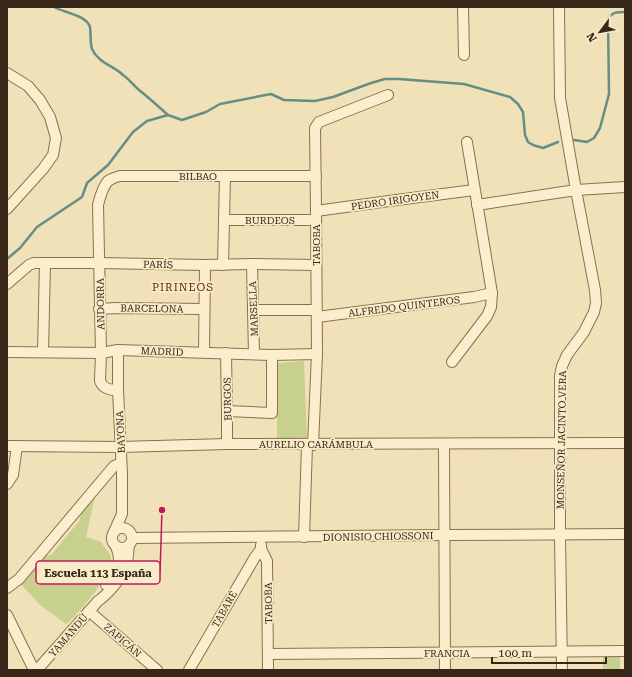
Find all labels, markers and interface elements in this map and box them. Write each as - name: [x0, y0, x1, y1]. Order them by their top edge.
- north arrow: [580, 12, 620, 52]
- text: N: [584, 30, 600, 44]
- street label: BILBAO: [179, 171, 217, 182]
- street label: PEDRO IRIGOYEN: [350, 189, 440, 212]
- street label: BURDEOS: [245, 215, 295, 226]
- street label: TABOBA: [311, 224, 322, 266]
- street label: PARÍS: [143, 259, 173, 270]
- street label: ANDORRA: [95, 278, 106, 330]
- district label: PIRINEOS: [152, 281, 214, 294]
- street label: MARSELLA: [247, 281, 260, 337]
- street label: ALFREDO QUINTEROS: [348, 294, 461, 319]
- street label: BARCELONA: [120, 302, 184, 315]
- street label: MADRID: [140, 345, 184, 358]
- street label: MONSEÑOR JACINTO VERA: [555, 370, 568, 510]
- street label: BURGOS: [222, 377, 233, 421]
- street label: BAYONA: [114, 411, 127, 453]
- street label: AURELIO CARÁMBULA: [259, 439, 373, 450]
- street label: DIONISIO CHIOSSONI: [323, 530, 434, 543]
- callout: Escuela 113 España: [36, 561, 160, 584]
- text: Escuela 113 España: [44, 567, 152, 580]
- street label: TABOBA: [263, 582, 274, 624]
- street label: TABARÉ: [210, 589, 239, 629]
- street label: YAMANDÚ: [47, 612, 90, 659]
- street label: ZAPICÁN: [102, 621, 143, 659]
- scale bar: [492, 639, 606, 665]
- text: 100 m: [498, 646, 532, 660]
- street label: FRANCIA: [424, 648, 470, 659]

